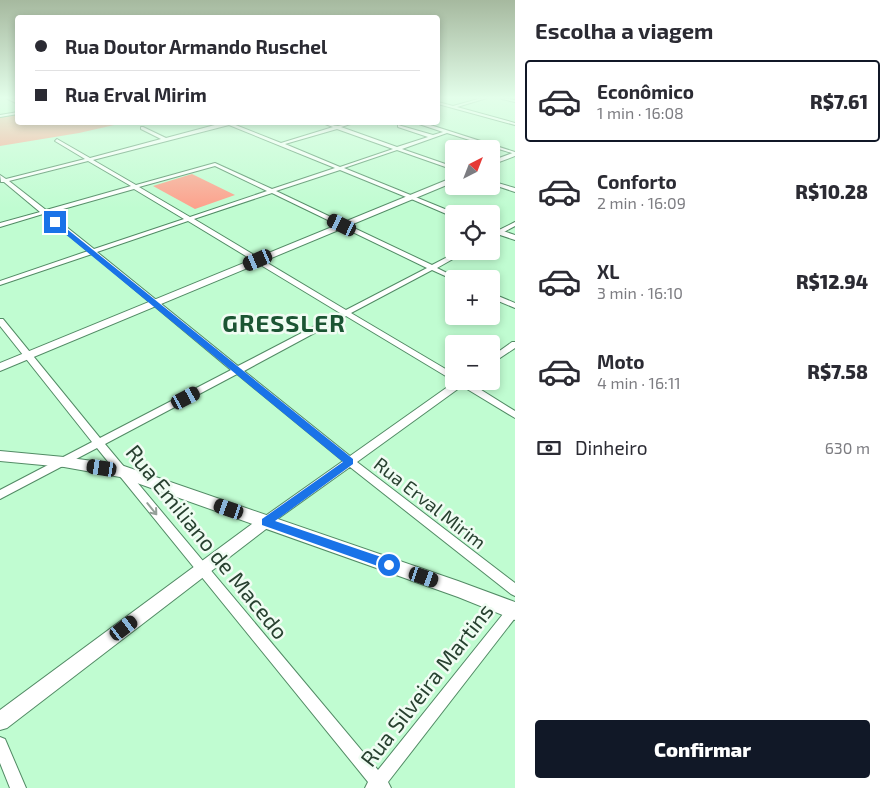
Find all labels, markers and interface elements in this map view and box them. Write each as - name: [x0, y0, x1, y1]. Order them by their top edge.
- text: Escolha a viagem: [535, 17, 713, 43]
- text: Rua Doutor Armando Ruschel: [65, 35, 327, 58]
- icon: car: [537, 79, 582, 124]
- text: Econômico: [597, 80, 694, 103]
- text: Rua Erval Mirim: [65, 83, 207, 106]
- text: R$7.61: [810, 90, 868, 113]
- text: 1 min · 16:08: [597, 103, 684, 122]
- north arrow: [445, 140, 500, 195]
- map controls: [445, 140, 500, 390]
- icon: car: [537, 169, 582, 214]
- text: Conforto: [597, 170, 677, 193]
- text: R$10.28: [795, 180, 868, 203]
- text: 2 min · 16:09: [597, 193, 686, 212]
- button: locate: [445, 205, 500, 260]
- route end: [44, 211, 66, 233]
- car: [325, 212, 358, 238]
- car: [241, 247, 274, 273]
- icon: car: [537, 259, 582, 304]
- text: XL: [597, 260, 619, 283]
- button: +: [445, 270, 500, 325]
- text: R$12.94: [796, 270, 868, 293]
- text: 3 min · 16:10: [597, 283, 683, 302]
- district label: GRESSLER: [222, 308, 346, 337]
- button: −: [445, 335, 500, 390]
- icon: car: [537, 349, 582, 394]
- text: Moto: [597, 350, 645, 373]
- text: R$7.58: [807, 360, 868, 383]
- text: 4 min · 16:11: [597, 373, 681, 392]
- car: [169, 384, 202, 412]
- icon: cash: [535, 434, 563, 462]
- text: Dinheiro: [575, 436, 648, 459]
- text: 630 m: [825, 438, 870, 457]
- street label: Rua Emiliano de Macedo: [121, 439, 294, 644]
- street label: Rua Erval Mirim: [370, 452, 491, 553]
- car: [86, 458, 117, 478]
- car: [212, 497, 245, 521]
- one-way arrow: [147, 502, 158, 515]
- route start: [378, 554, 400, 576]
- car: [407, 565, 440, 589]
- street label: Rua Silveira Martins: [355, 598, 498, 771]
- car: [107, 613, 140, 643]
- button: Confirmar: [535, 720, 870, 778]

